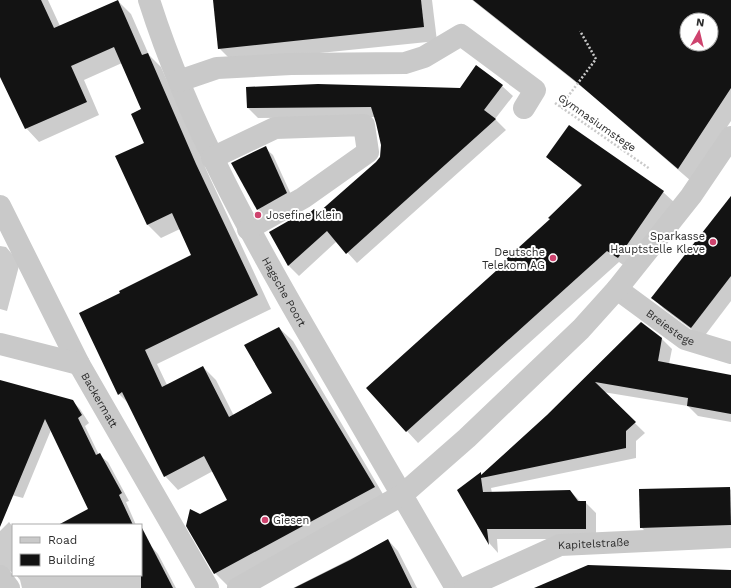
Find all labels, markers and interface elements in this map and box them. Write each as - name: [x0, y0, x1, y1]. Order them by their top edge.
- north arrow: [679, 12, 719, 52]
- text: N: [695, 16, 705, 30]
- street label: Gymnasiumstege: [556, 91, 638, 155]
- place label: Josefine Klein: [266, 209, 342, 222]
- marker: Josefine Klein: [253, 210, 263, 220]
- place label: Sparkasse Hauptstelle Kleve: [610, 230, 705, 256]
- marker: Sparkasse Hauptstelle Kleve: [708, 237, 718, 247]
- place label: Deutsche Telekom AG: [482, 246, 545, 272]
- marker: Deutsche Telekom AG: [548, 253, 558, 263]
- street label: Hagsche Poort: [259, 255, 309, 329]
- street label: Breiestege: [644, 306, 696, 348]
- street label: Backermatt: [79, 370, 121, 430]
- place label: Giesen: [273, 514, 309, 527]
- marker: Giesen: [260, 515, 270, 525]
- legend: [12, 524, 142, 576]
- text: Road: [48, 533, 77, 547]
- street label: Kapitelstraße: [558, 535, 630, 552]
- text: Building: [48, 553, 95, 567]

